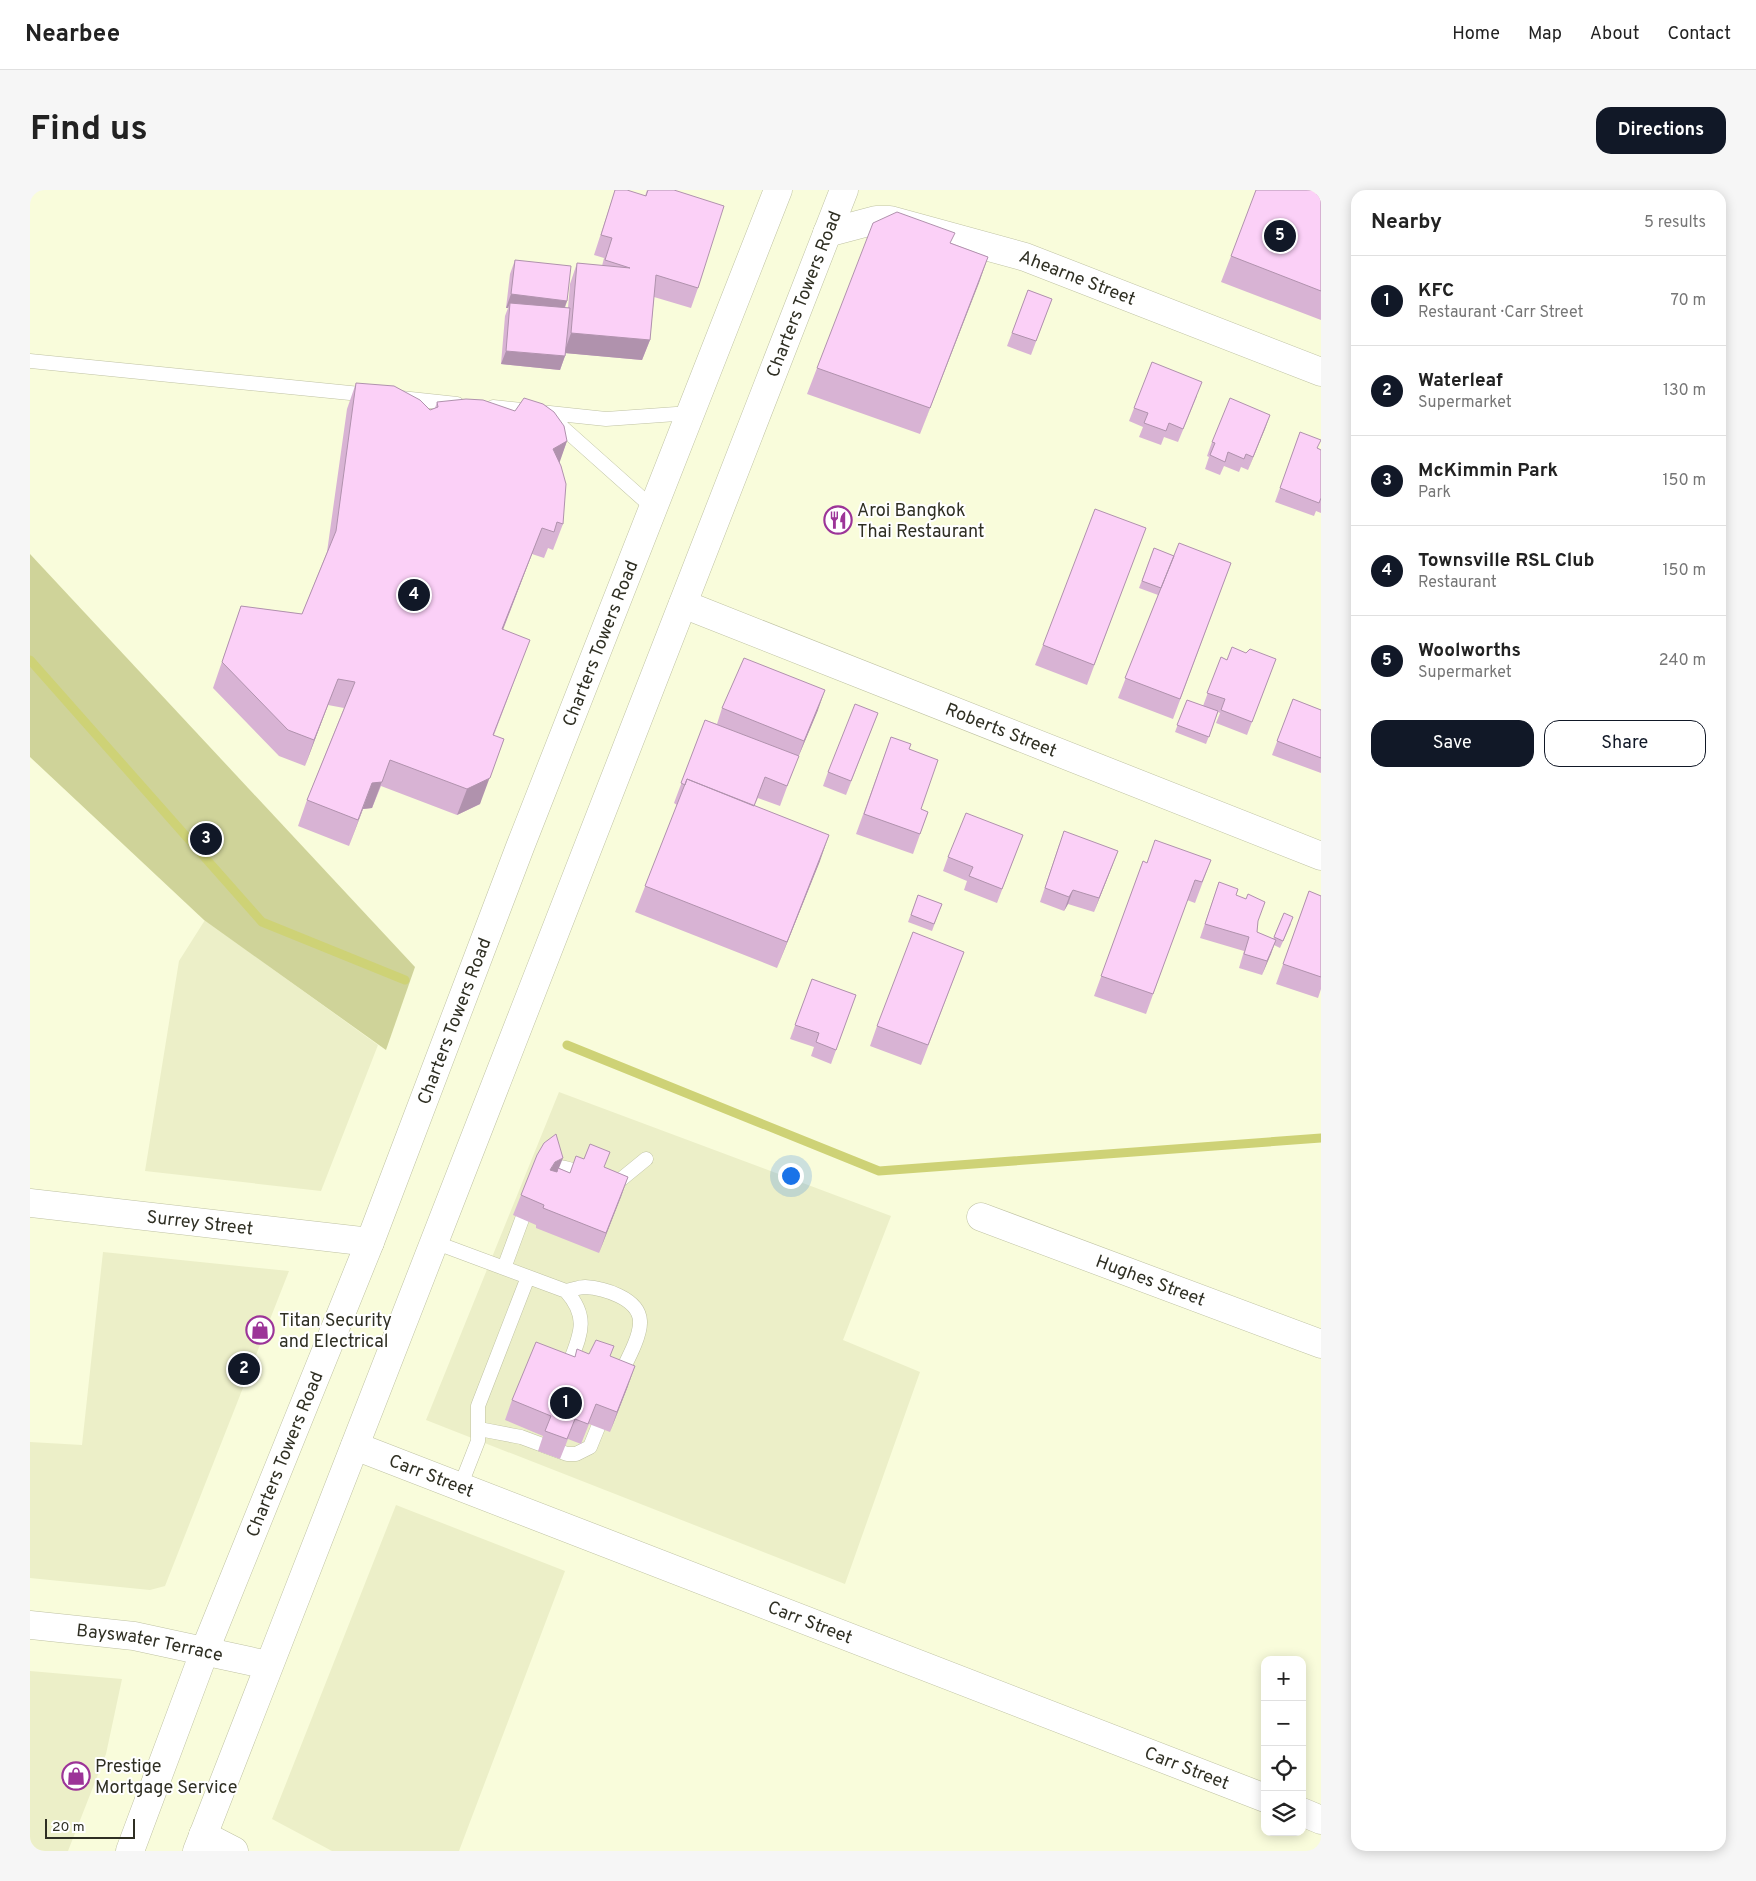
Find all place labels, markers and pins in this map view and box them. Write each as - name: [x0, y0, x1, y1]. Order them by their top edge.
- pin: 5: [1264, 217, 1296, 255]
- place label: Aroi Bangkok Thai Restaurant: [857, 500, 985, 544]
- restaurant icon: Aroi Bangkok Thai Restaurant: [823, 505, 853, 535]
- pin: 4: [398, 576, 430, 614]
- pin: 3: [190, 820, 222, 858]
- place label: Titan Security and Electrical: [279, 1310, 392, 1354]
- shop icon: Titan Security and Electrical: [245, 1315, 275, 1345]
- pin: 2: [228, 1350, 260, 1388]
- pin: 1: [550, 1384, 582, 1422]
- place label: Prestige Mortgage Service: [95, 1756, 237, 1800]
- shop icon: Prestige Mortgage Service: [61, 1761, 91, 1791]

